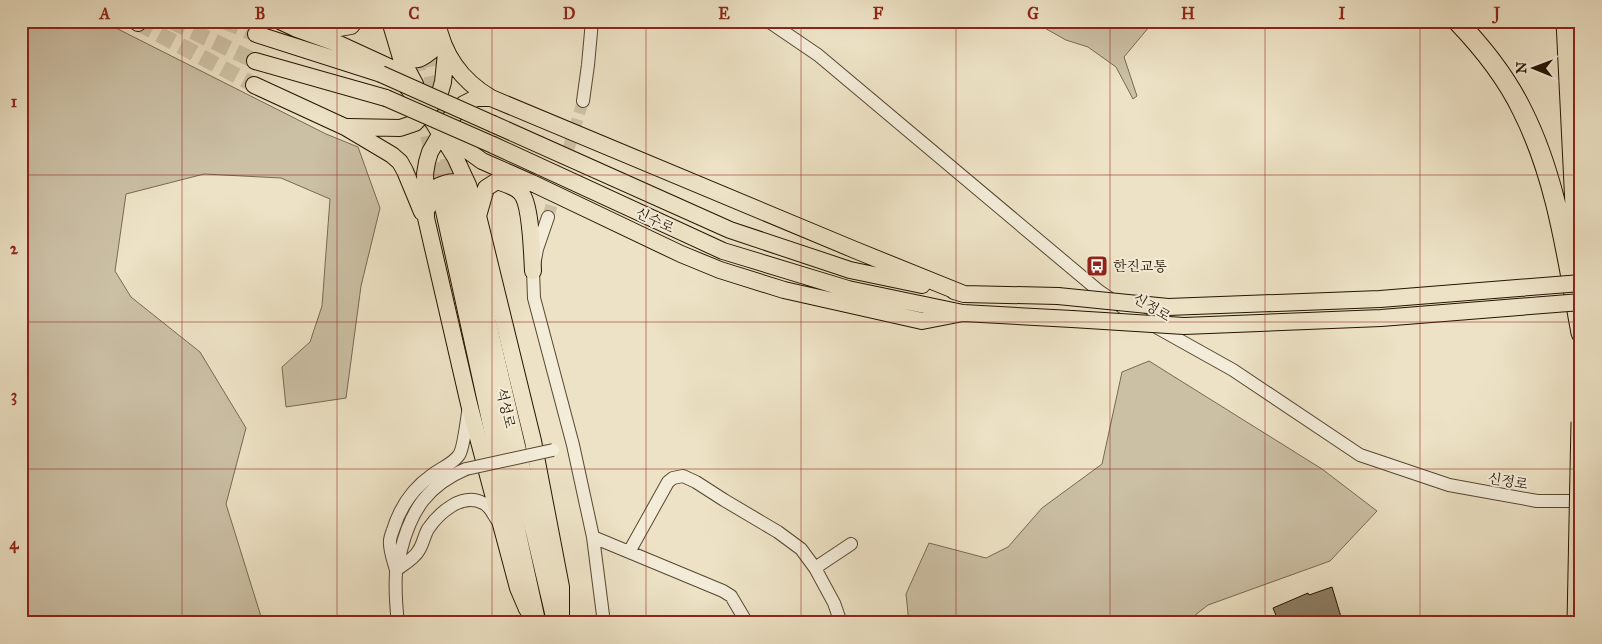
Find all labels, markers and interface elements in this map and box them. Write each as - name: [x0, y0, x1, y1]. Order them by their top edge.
- text: A: [99, 4, 111, 23]
- text: B: [255, 4, 265, 23]
- text: C: [409, 4, 420, 23]
- text: D: [563, 4, 576, 23]
- text: E: [718, 4, 730, 23]
- text: F: [873, 4, 884, 23]
- text: G: [1027, 4, 1039, 23]
- text: H: [1181, 4, 1195, 23]
- text: I: [1339, 4, 1346, 23]
- text: J: [1492, 4, 1501, 24]
- north arrow: [1510, 42, 1560, 92]
- text: N: [1513, 62, 1530, 74]
- text: 1: [11, 92, 18, 111]
- street label: 신수로: [633, 204, 677, 237]
- text: 2: [10, 239, 19, 258]
- bus stop icon: 한진교통: [1085, 254, 1109, 278]
- place label: 한진교통: [1113, 258, 1168, 275]
- street label: 신정로: [1130, 290, 1174, 325]
- text: 3: [11, 386, 17, 406]
- street label: 석성로: [493, 386, 518, 430]
- street label: 신정로: [1486, 470, 1530, 493]
- text: 4: [10, 534, 20, 554]

